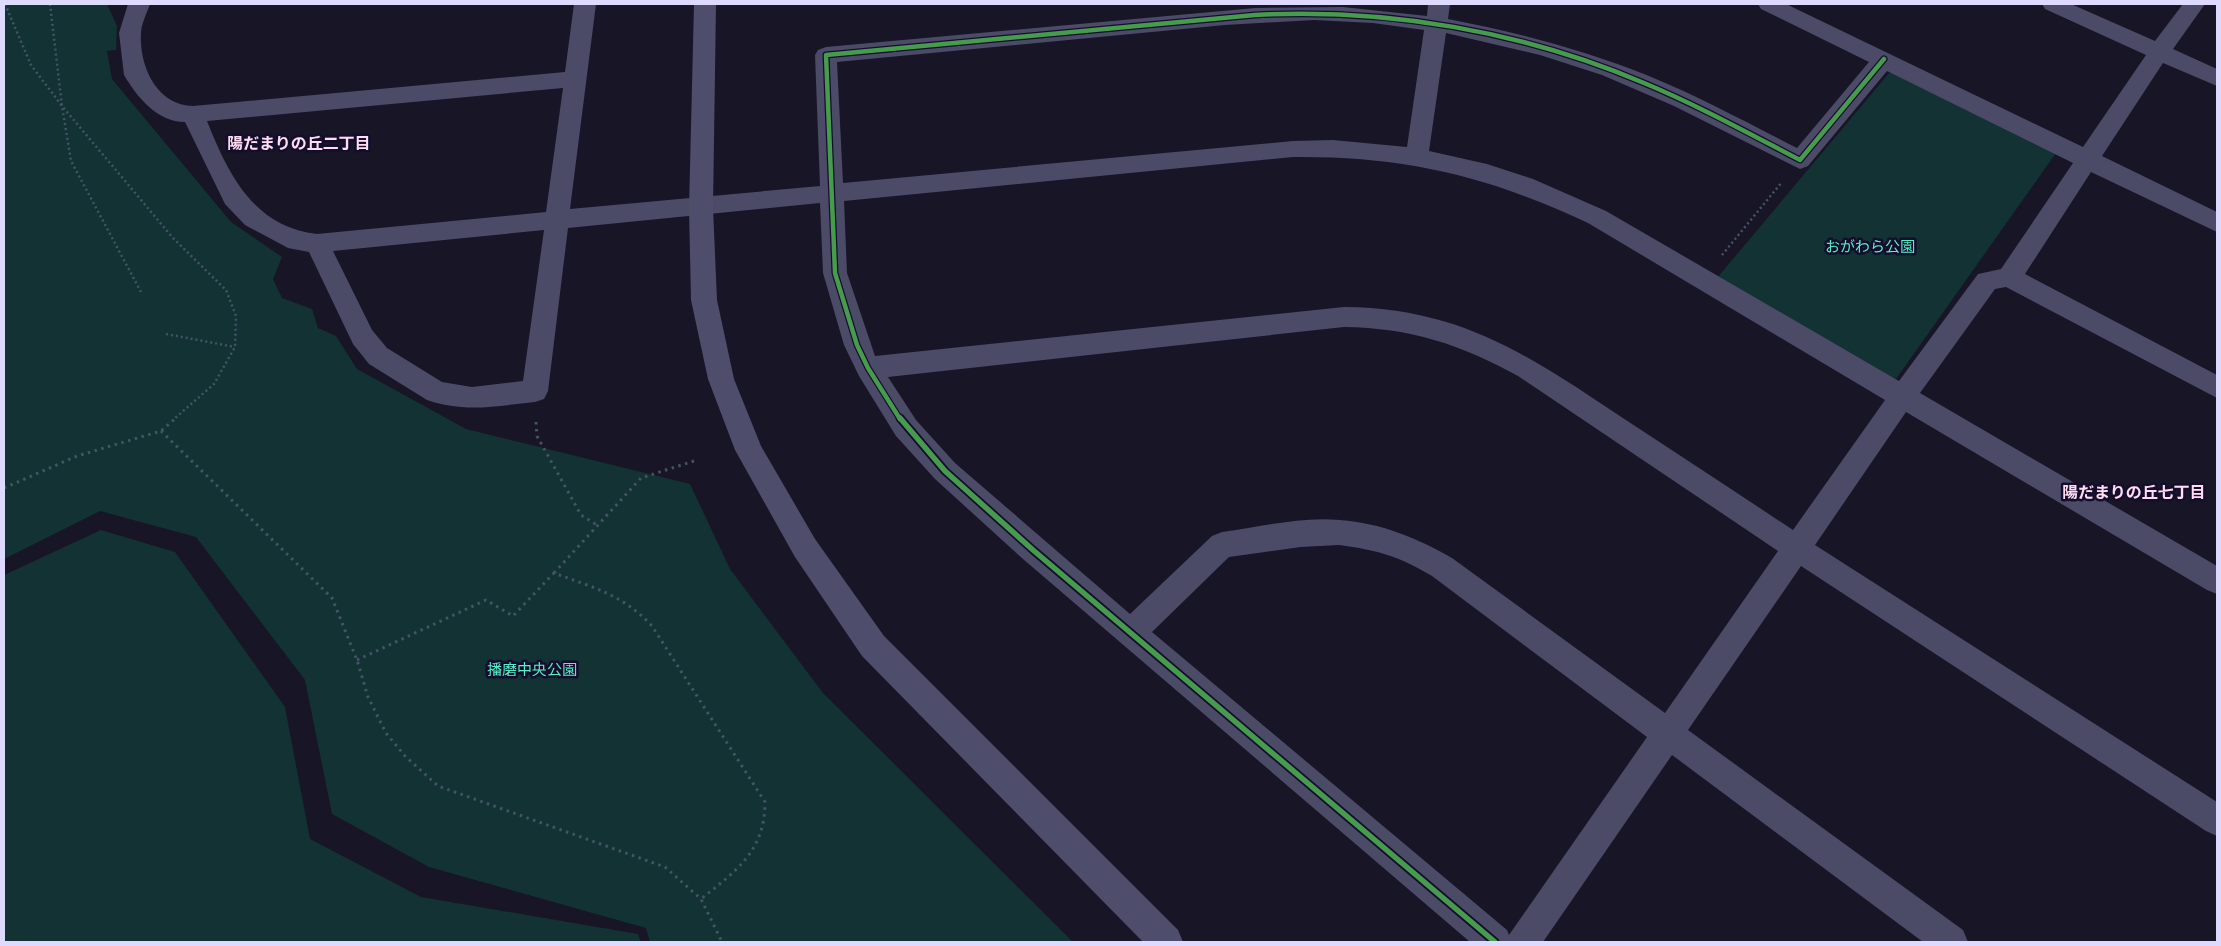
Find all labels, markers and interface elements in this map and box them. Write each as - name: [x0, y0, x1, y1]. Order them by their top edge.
- district label: 陽だまりの丘二丁目: [227, 134, 371, 153]
- park label: おがわら公園: [1825, 238, 1915, 256]
- district label: 陽だまりの丘七丁目: [2062, 483, 2206, 502]
- park label: 播磨中央公園: [487, 661, 577, 679]

